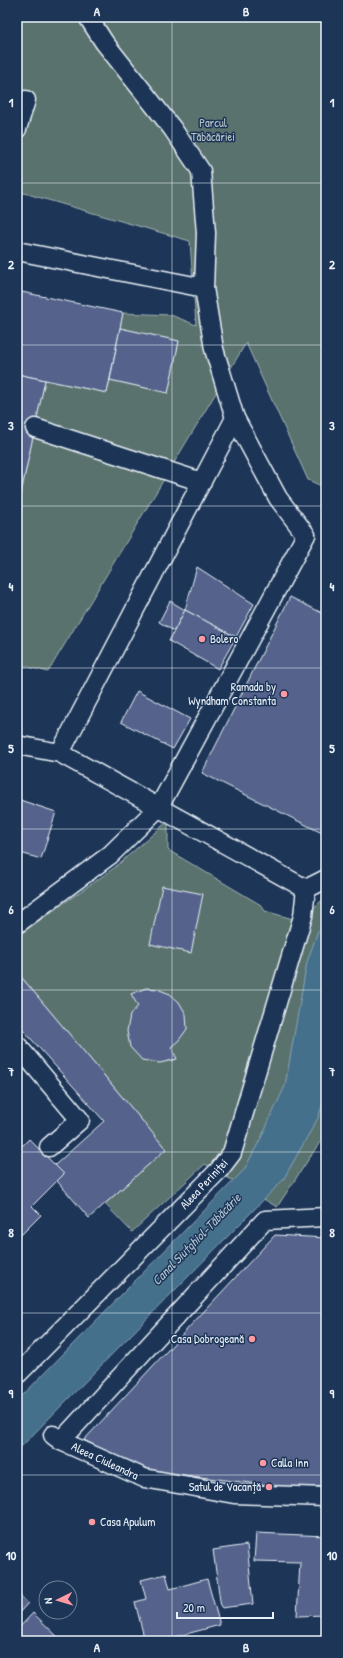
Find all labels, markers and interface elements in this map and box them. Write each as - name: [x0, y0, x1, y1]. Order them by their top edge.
- text: A: [94, 2, 101, 20]
- text: B: [243, 2, 250, 20]
- text: 1: [9, 93, 14, 111]
- text: 1: [330, 93, 335, 111]
- park label: Parcul Tăbăcăriei: [191, 114, 235, 145]
- text: 2: [8, 255, 15, 273]
- text: 2: [329, 255, 336, 273]
- text: 3: [8, 416, 14, 434]
- text: 3: [329, 416, 335, 434]
- text: 4: [9, 577, 14, 595]
- text: 4: [330, 577, 335, 595]
- place label: Bolero: [210, 630, 239, 647]
- marker: Bolero: [197, 634, 207, 644]
- place label: Ramada by Wyndham Constanta: [188, 678, 276, 709]
- marker: Ramada by Wyndham Constanta: [279, 689, 289, 699]
- text: 5: [8, 739, 14, 757]
- text: 5: [329, 739, 335, 757]
- text: 6: [8, 900, 14, 918]
- text: 6: [329, 900, 335, 918]
- text: 7: [7, 1062, 15, 1080]
- text: 7: [328, 1062, 336, 1080]
- street label: Aleea Periniței: [176, 1155, 232, 1213]
- water label: Canal Siutghiol-Tăbăcărie: [147, 1189, 246, 1290]
- text: 8: [8, 1223, 14, 1241]
- text: 8: [329, 1223, 335, 1241]
- place label: Casa Dobrogeană: [171, 1330, 244, 1347]
- marker: Casa Dobrogeană: [247, 1334, 257, 1344]
- text: 9: [9, 1384, 14, 1402]
- text: 9: [330, 1384, 335, 1402]
- street label: Aleea Ciuleandra: [69, 1438, 142, 1484]
- place label: Calla Inn: [271, 1454, 309, 1471]
- marker: Calla Inn: [258, 1458, 268, 1468]
- place label: Satul de Vacanță: [189, 1478, 261, 1495]
- marker: Satul de Vacanță: [264, 1482, 274, 1492]
- place label: Casa Apulum: [100, 1513, 155, 1530]
- marker: Casa Apulum: [87, 1517, 97, 1527]
- text: 10: [6, 1546, 16, 1564]
- text: 10: [327, 1546, 337, 1564]
- north arrow: [38, 1580, 78, 1620]
- scale bar: [177, 1594, 273, 1620]
- text: N: [41, 1597, 55, 1604]
- text: 20 m: [183, 1599, 205, 1616]
- text: A: [94, 1638, 101, 1656]
- text: B: [243, 1638, 250, 1656]

